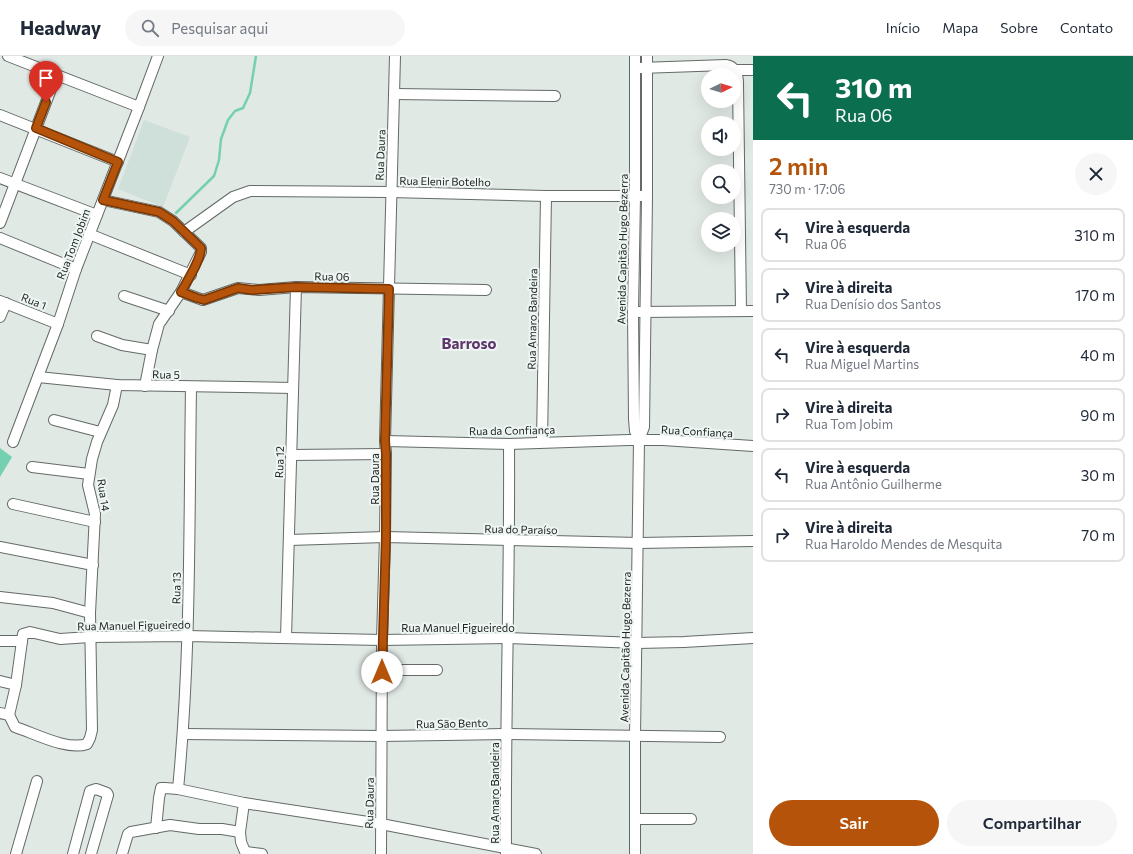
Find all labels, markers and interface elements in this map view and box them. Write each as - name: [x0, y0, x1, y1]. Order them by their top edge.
- search box: [125, 10, 405, 46]
- text: Headway: [20, 16, 101, 39]
- icon: search: [139, 17, 161, 39]
- text: Pesquisar aqui: [171, 19, 268, 37]
- text: Início: [886, 19, 920, 36]
- text: Mapa: [942, 19, 978, 36]
- text: Sobre: [1000, 19, 1038, 36]
- text: Contato: [1060, 19, 1113, 36]
- pin: [29, 61, 63, 102]
- icon: arrive: [35, 67, 57, 89]
- north arrow: [701, 68, 741, 108]
- map controls: [701, 68, 741, 252]
- text: 310 m: [835, 70, 912, 104]
- icon: left: [769, 72, 821, 124]
- text: Rua 06: [835, 104, 893, 126]
- button: sound: [701, 116, 741, 156]
- street label: Rua Daura: [373, 129, 387, 181]
- text: 2 min: [769, 151, 828, 180]
- button: close: [1075, 153, 1117, 195]
- button: search: [701, 164, 741, 204]
- street label: Avenida Capitão Hugo Bezerra: [614, 173, 630, 325]
- street label: Rua Elenir Botelho: [399, 174, 491, 188]
- text: 730 m · 17:06: [769, 181, 846, 197]
- street label: Rua Tom Jobim: [54, 207, 93, 281]
- button: layers: [701, 212, 741, 252]
- text: Vire à esquerda: [805, 218, 910, 236]
- icon: left: [771, 224, 793, 246]
- text: 310 m: [1074, 226, 1115, 244]
- text: Rua 06: [805, 236, 847, 252]
- street label: Rua Amaro Bandeira: [525, 268, 539, 370]
- street label: Rua 06: [314, 269, 350, 283]
- text: Vire à direita: [805, 278, 893, 296]
- icon: right: [771, 284, 793, 306]
- text: 170 m: [1075, 286, 1115, 304]
- street label: Rua 1: [19, 290, 49, 312]
- text: Rua Denísio dos Santos: [805, 296, 941, 312]
- district label: Barroso: [442, 334, 496, 352]
- text: Vire à esquerda: [805, 338, 910, 356]
- icon: left: [771, 344, 793, 366]
- text: 40 m: [1080, 346, 1115, 364]
- text: Rua Miguel Martins: [805, 356, 919, 372]
- street label: Rua 5: [152, 367, 180, 381]
- text: Vire à direita: [805, 398, 893, 416]
- icon: right: [771, 404, 793, 426]
- text: 90 m: [1080, 406, 1115, 424]
- text: Rua Tom Jobim: [805, 416, 893, 432]
- street label: Rua da Confiança: [469, 423, 555, 437]
- street label: Rua Confiança: [661, 423, 733, 439]
- street label: Rua 12: [272, 446, 286, 478]
- street label: Rua Daura: [368, 453, 381, 505]
- text: Vire à esquerda: [805, 458, 910, 476]
- icon: left: [771, 464, 793, 486]
- text: 30 m: [1081, 466, 1115, 484]
- text: Rua Antônio Guilherme: [805, 476, 942, 492]
- street label: Rua 14: [95, 478, 113, 512]
- text: Vire à direita: [805, 518, 893, 536]
- street label: Rua do Paraíso: [484, 522, 558, 536]
- icon: right: [771, 524, 793, 546]
- text: 70 m: [1081, 526, 1115, 544]
- text: Rua Haroldo Mendes de Mesquita: [805, 536, 1002, 552]
- street label: Avenida Capitão Hugo Bezerra: [617, 571, 633, 723]
- street label: Rua 13: [169, 572, 183, 604]
- street label: Rua Manuel Figueiredo: [77, 618, 191, 632]
- street label: Rua Manuel Figueiredo: [401, 621, 515, 634]
- position arrow: [361, 651, 403, 693]
- street label: Rua São Bento: [416, 716, 489, 730]
- street label: Rua Amaro Bandeira: [488, 742, 501, 844]
- street label: Rua Daura: [362, 777, 376, 829]
- button: Sair: [769, 800, 939, 846]
- button: Compartilhar: [947, 800, 1117, 846]

